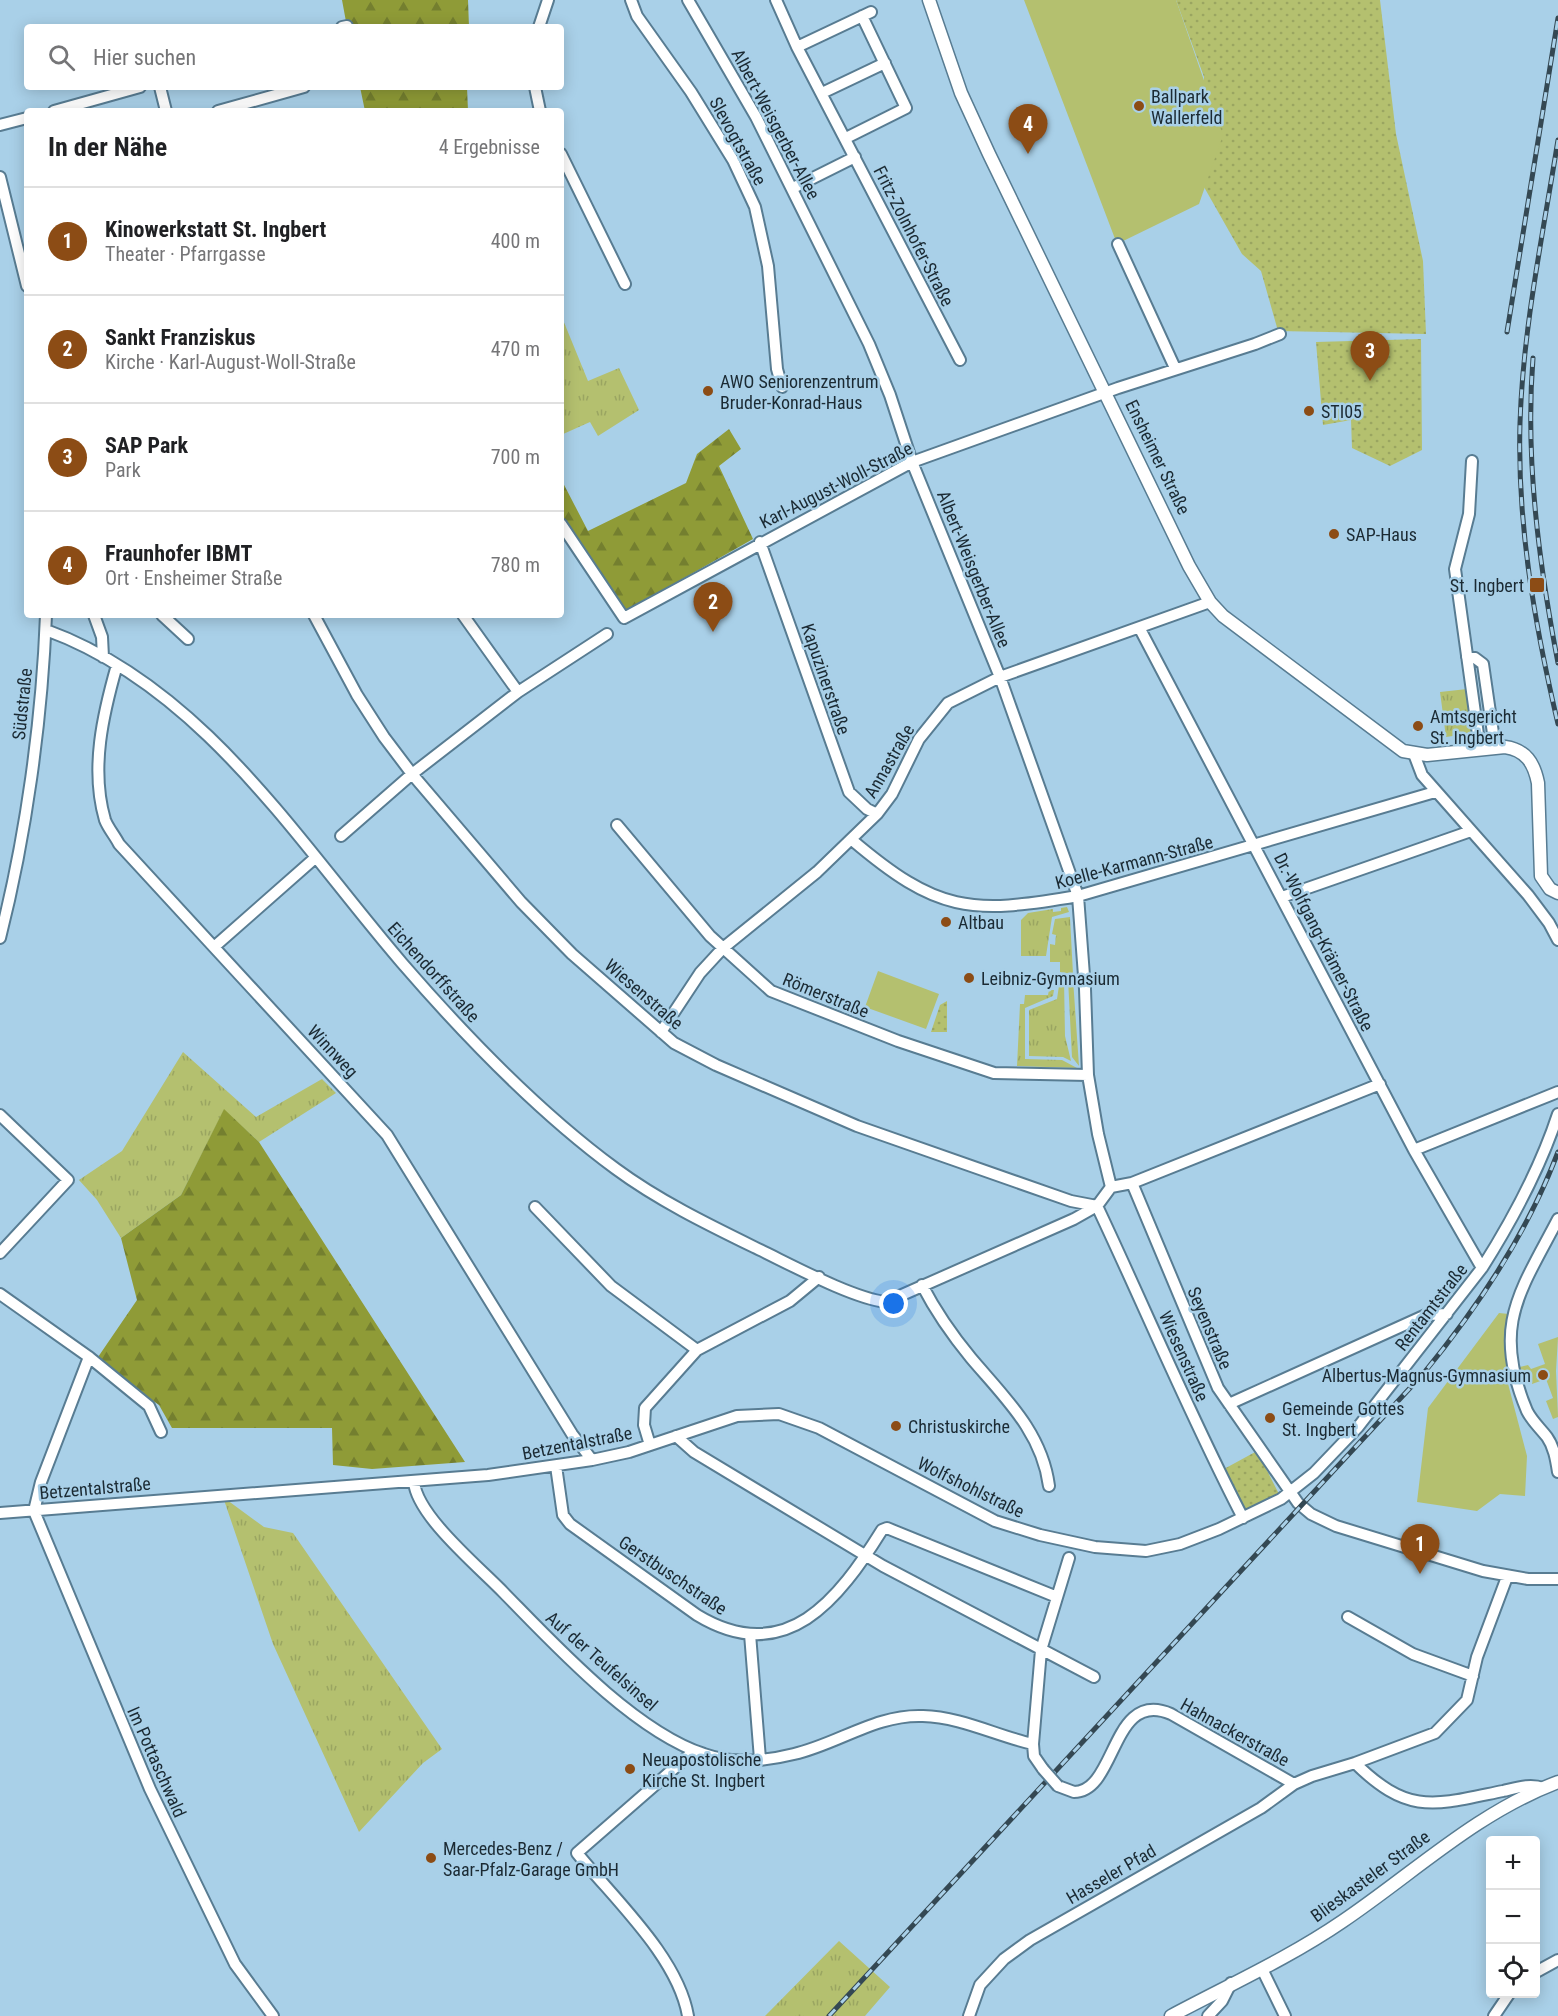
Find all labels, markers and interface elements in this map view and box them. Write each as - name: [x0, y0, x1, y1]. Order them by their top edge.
- search box: [24, 24, 564, 90]
- icon: search: [45, 41, 78, 74]
- text: Hier suchen: [93, 45, 196, 70]
- street label: Albert-Weisgerber-Allee: [727, 45, 825, 203]
- place label: Ballpark Wallerfeld: [1151, 86, 1222, 128]
- street label: Slevogtstraße: [705, 93, 771, 189]
- marker: Ballpark Wallerfeld: [1132, 99, 1146, 113]
- pin: 4: [1008, 104, 1048, 154]
- text: In der Nähe: [48, 132, 167, 162]
- text: 4 Ergebnisse: [439, 135, 540, 159]
- street label: Fritz-Zolnhofer-Straße: [870, 162, 958, 310]
- text: Kinowerkstatt St. Ingbert: [105, 217, 326, 242]
- text: 1: [62, 229, 73, 253]
- text: 400 m: [491, 229, 540, 253]
- text: Theater · Pfarrgasse: [105, 242, 266, 266]
- text: Sankt Franziskus: [105, 325, 256, 350]
- pin: 3: [1350, 332, 1390, 381]
- text: 2: [62, 337, 73, 361]
- text: 470 m: [491, 337, 540, 361]
- text: Kirche · Karl-August-Woll-Straße: [105, 350, 356, 374]
- place label: AWO Seniorenzentrum Bruder-Konrad-Haus: [720, 371, 879, 413]
- marker: AWO Seniorenzentrum Bruder-Konrad-Haus: [701, 384, 715, 398]
- street label: Ensheimer Straße: [1121, 396, 1195, 518]
- place label: STI05: [1321, 401, 1362, 422]
- marker: STI05: [1302, 404, 1316, 418]
- text: SAP Park: [105, 433, 188, 458]
- street label: Karl-August-Woll-Straße: [756, 437, 916, 533]
- text: 3: [62, 445, 73, 469]
- text: 700 m: [491, 445, 540, 469]
- text: Park: [105, 458, 141, 482]
- street label: Albert-Weisgerber-Allee: [933, 487, 1015, 651]
- place label: SAP-Haus: [1346, 524, 1417, 545]
- marker: SAP-Haus: [1327, 527, 1341, 541]
- text: Fraunhofer IBMT: [105, 541, 252, 566]
- text: 4: [62, 553, 73, 577]
- text: 780 m: [491, 553, 540, 577]
- text: Ort · Ensheimer Straße: [105, 566, 282, 590]
- place label: St. Ingbert: [1450, 575, 1524, 596]
- marker: St. Ingbert: [1528, 576, 1546, 594]
- pin: 2: [694, 582, 732, 632]
- street label: Kapuzinerstraße: [797, 621, 855, 737]
- street label: Südstraße: [8, 667, 36, 741]
- place label: Amtsgericht St. Ingbert: [1430, 706, 1517, 748]
- marker: Amtsgericht St. Ingbert: [1411, 719, 1425, 733]
- street label: Annastraße: [860, 720, 918, 802]
- street label: Koelle-Karmann-Straße: [1053, 831, 1215, 893]
- street label: Dr.-Wolfgang-Krämer-Straße: [1270, 849, 1378, 1035]
- place label: Altbau: [958, 912, 1004, 933]
- marker: Altbau: [939, 915, 953, 929]
- street label: Eichendorffstraße: [384, 918, 484, 1026]
- street label: Wiesenstraße: [601, 954, 687, 1034]
- street label: Römerstraße: [780, 968, 872, 1022]
- place label: Leibniz-Gymnasium: [981, 968, 1120, 989]
- marker: Leibniz-Gymnasium: [962, 971, 976, 985]
- street label: Winnweg: [303, 1020, 363, 1082]
- street label: Rentamtstraße: [1391, 1259, 1471, 1355]
- street label: Seyenstraße: [1183, 1284, 1237, 1372]
- your location: [879, 1289, 908, 1318]
- street label: Wiesenstraße: [1155, 1308, 1213, 1404]
- place label: Albertus-Magnus-Gymnasium: [1322, 1365, 1531, 1386]
- marker: Albertus-Magnus-Gymnasium: [1536, 1368, 1550, 1382]
- place label: Gemeinde Gottes St. Ingbert: [1282, 1398, 1404, 1440]
- marker: Gemeinde Gottes St. Ingbert: [1263, 1411, 1277, 1425]
- place label: Christuskirche: [908, 1416, 1010, 1437]
- marker: Christuskirche: [889, 1419, 903, 1433]
- street label: Betzentalstraße: [520, 1422, 634, 1464]
- street label: Wolfshohlstraße: [914, 1452, 1028, 1522]
- street label: Betzentalstraße: [38, 1473, 152, 1503]
- pin: 1: [1400, 1524, 1440, 1574]
- street label: Gerstbuschstraße: [615, 1531, 731, 1619]
- street label: Auf der Teufelsinsel: [542, 1607, 662, 1715]
- street label: Hahnackerstraße: [1177, 1693, 1293, 1771]
- street label: Im Pottaschwald: [123, 1703, 191, 1821]
- place label: Neuapostolische Kirche St. Ingbert: [642, 1749, 765, 1791]
- marker: Neuapostolische Kirche St. Ingbert: [623, 1762, 637, 1776]
- street label: Blieskasteler Straße: [1306, 1826, 1434, 1926]
- map controls: [1486, 1836, 1540, 1998]
- button: +: [1486, 1836, 1540, 1890]
- place label: Mercedes-Benz / Saar-Pfalz-Garage GmbH: [443, 1838, 619, 1880]
- street label: Hasseler Pfad: [1062, 1840, 1160, 1908]
- marker: Mercedes-Benz / Saar-Pfalz-Garage GmbH: [424, 1851, 438, 1865]
- button: −: [1486, 1890, 1540, 1944]
- button: locate: [1486, 1944, 1540, 1998]

